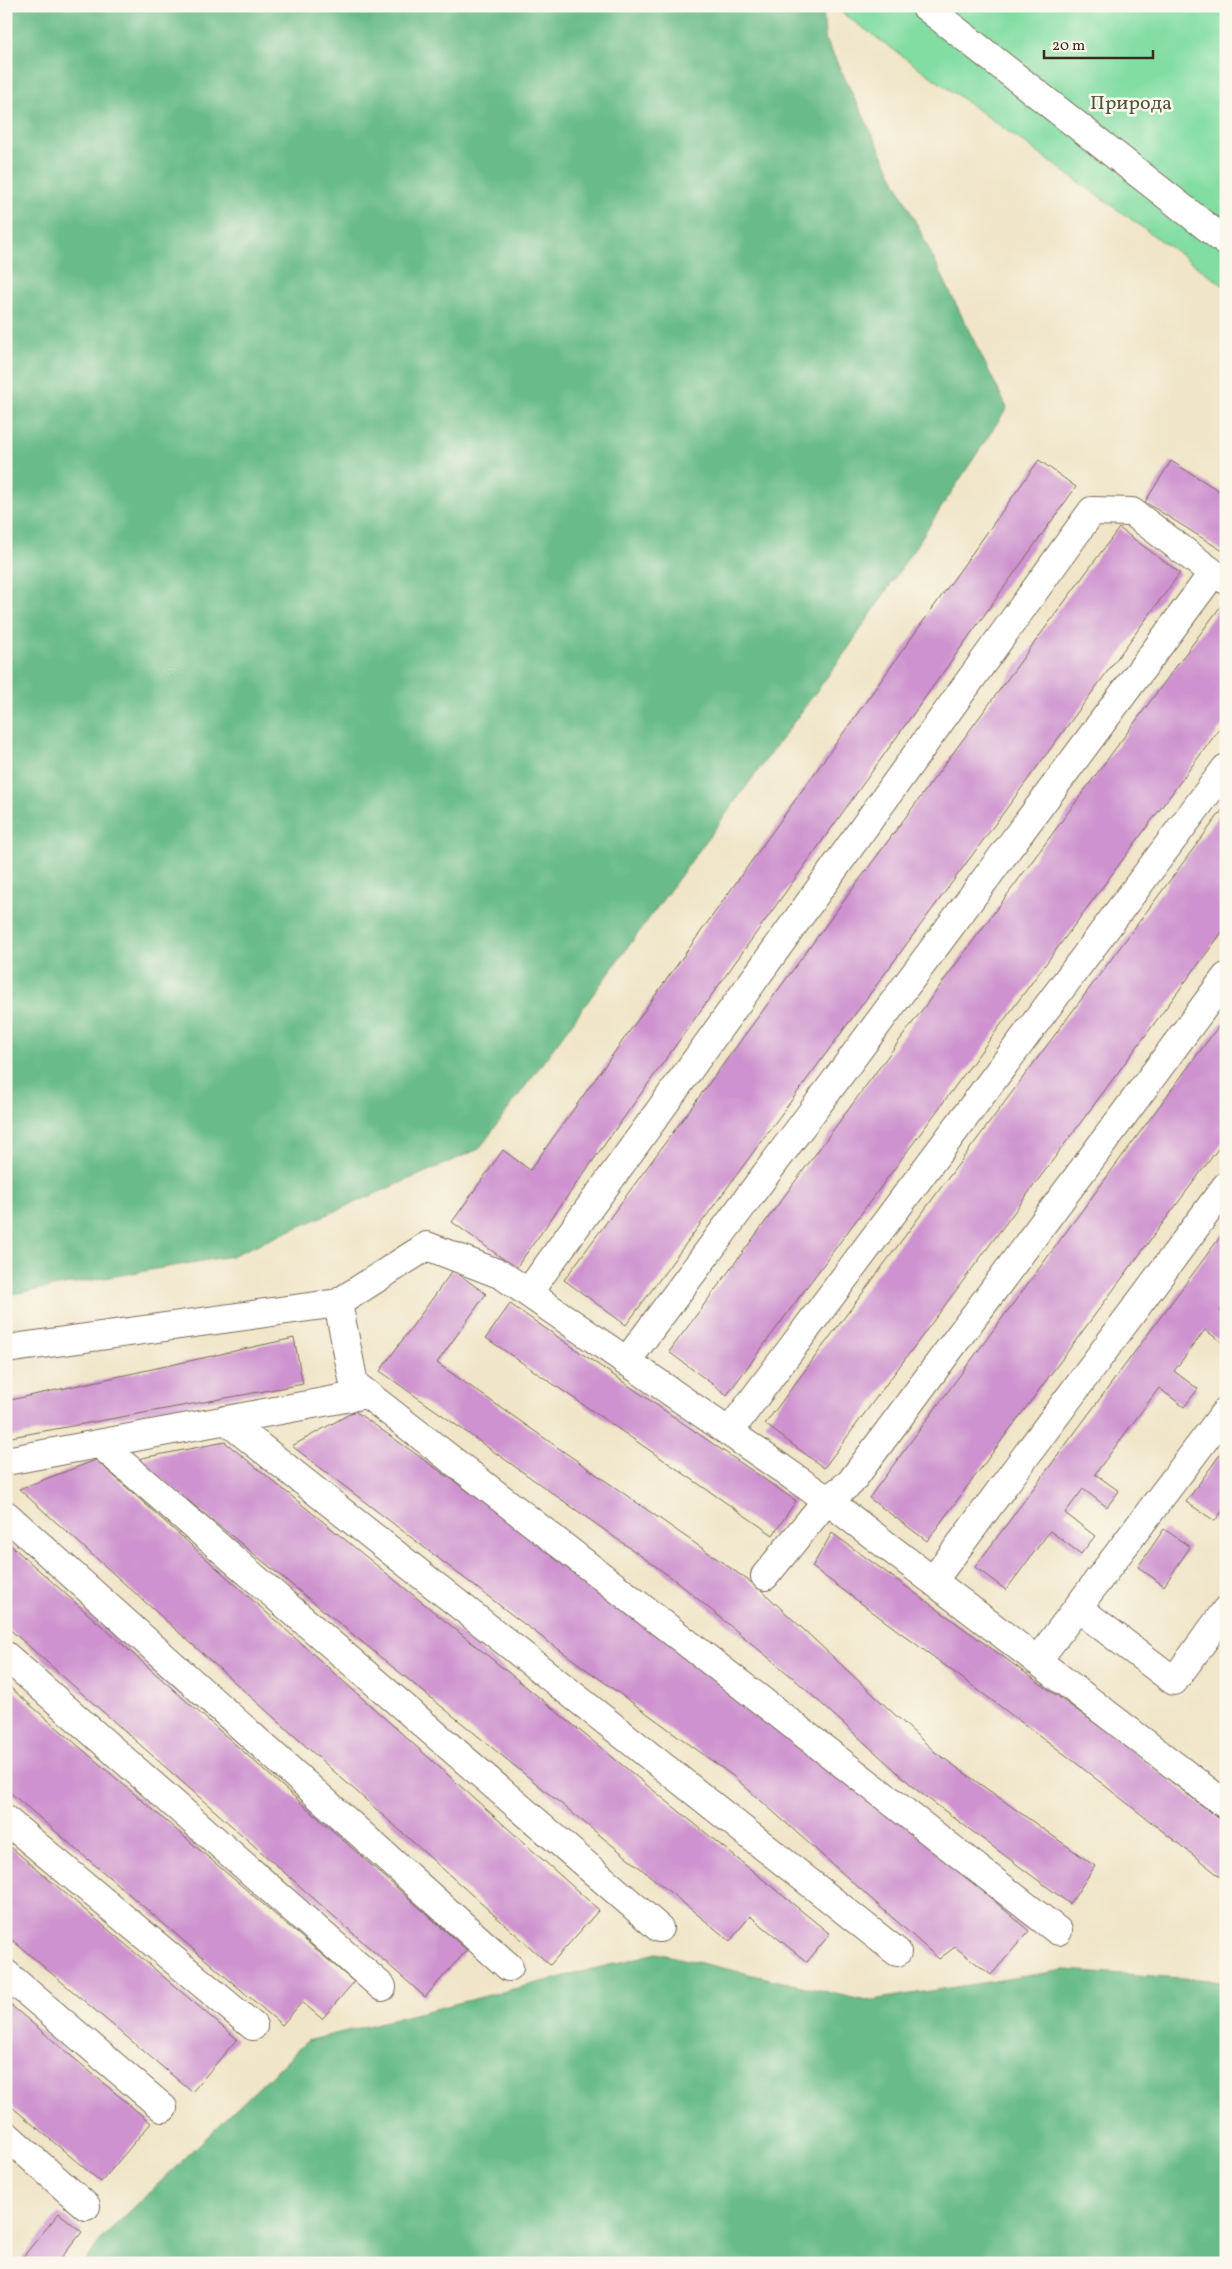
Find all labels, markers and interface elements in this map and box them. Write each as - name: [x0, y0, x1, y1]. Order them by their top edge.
- scale bar: [1044, 28, 1153, 60]
- text: 20 m: [1052, 36, 1085, 57]
- park label: Природа: [1090, 90, 1172, 118]

